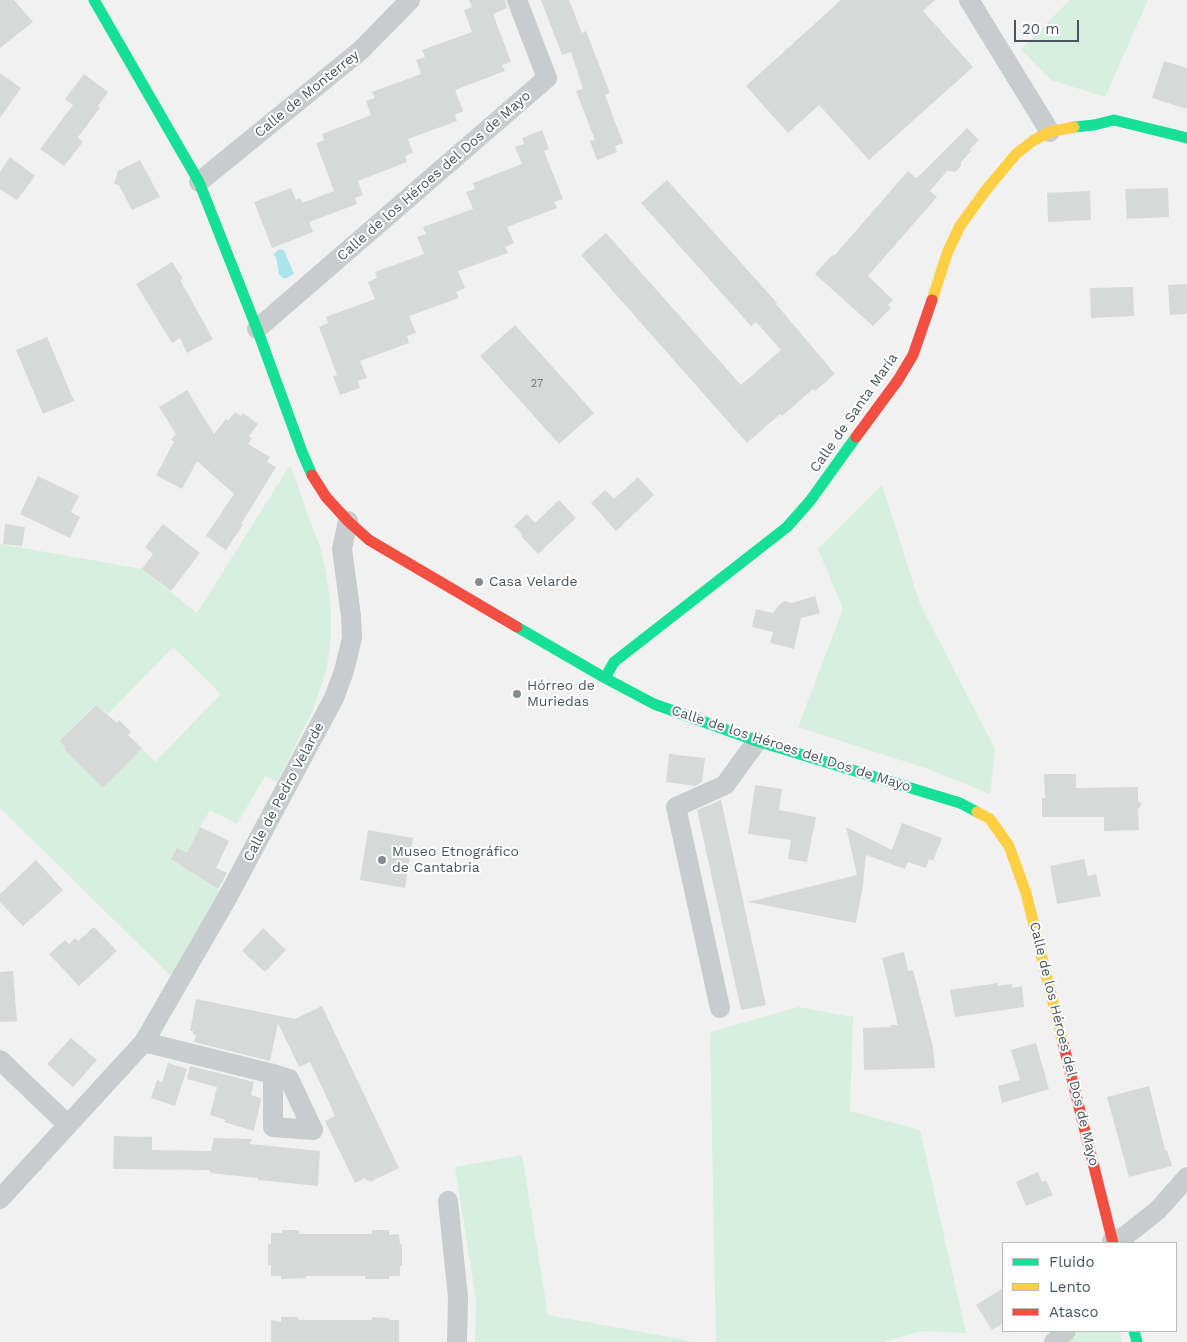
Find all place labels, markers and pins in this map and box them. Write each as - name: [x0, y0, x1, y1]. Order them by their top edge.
- place label: Casa Velarde: [489, 574, 578, 590]
- marker: Casa Velarde: [473, 576, 485, 588]
- place label: Hórreo de Muriedas: [527, 678, 595, 710]
- marker: Hórreo de Muriedas: [511, 688, 523, 700]
- place label: Museo Etnográfico de Cantabria: [392, 844, 519, 876]
- marker: Museo Etnográfico de Cantabria: [376, 854, 388, 866]

